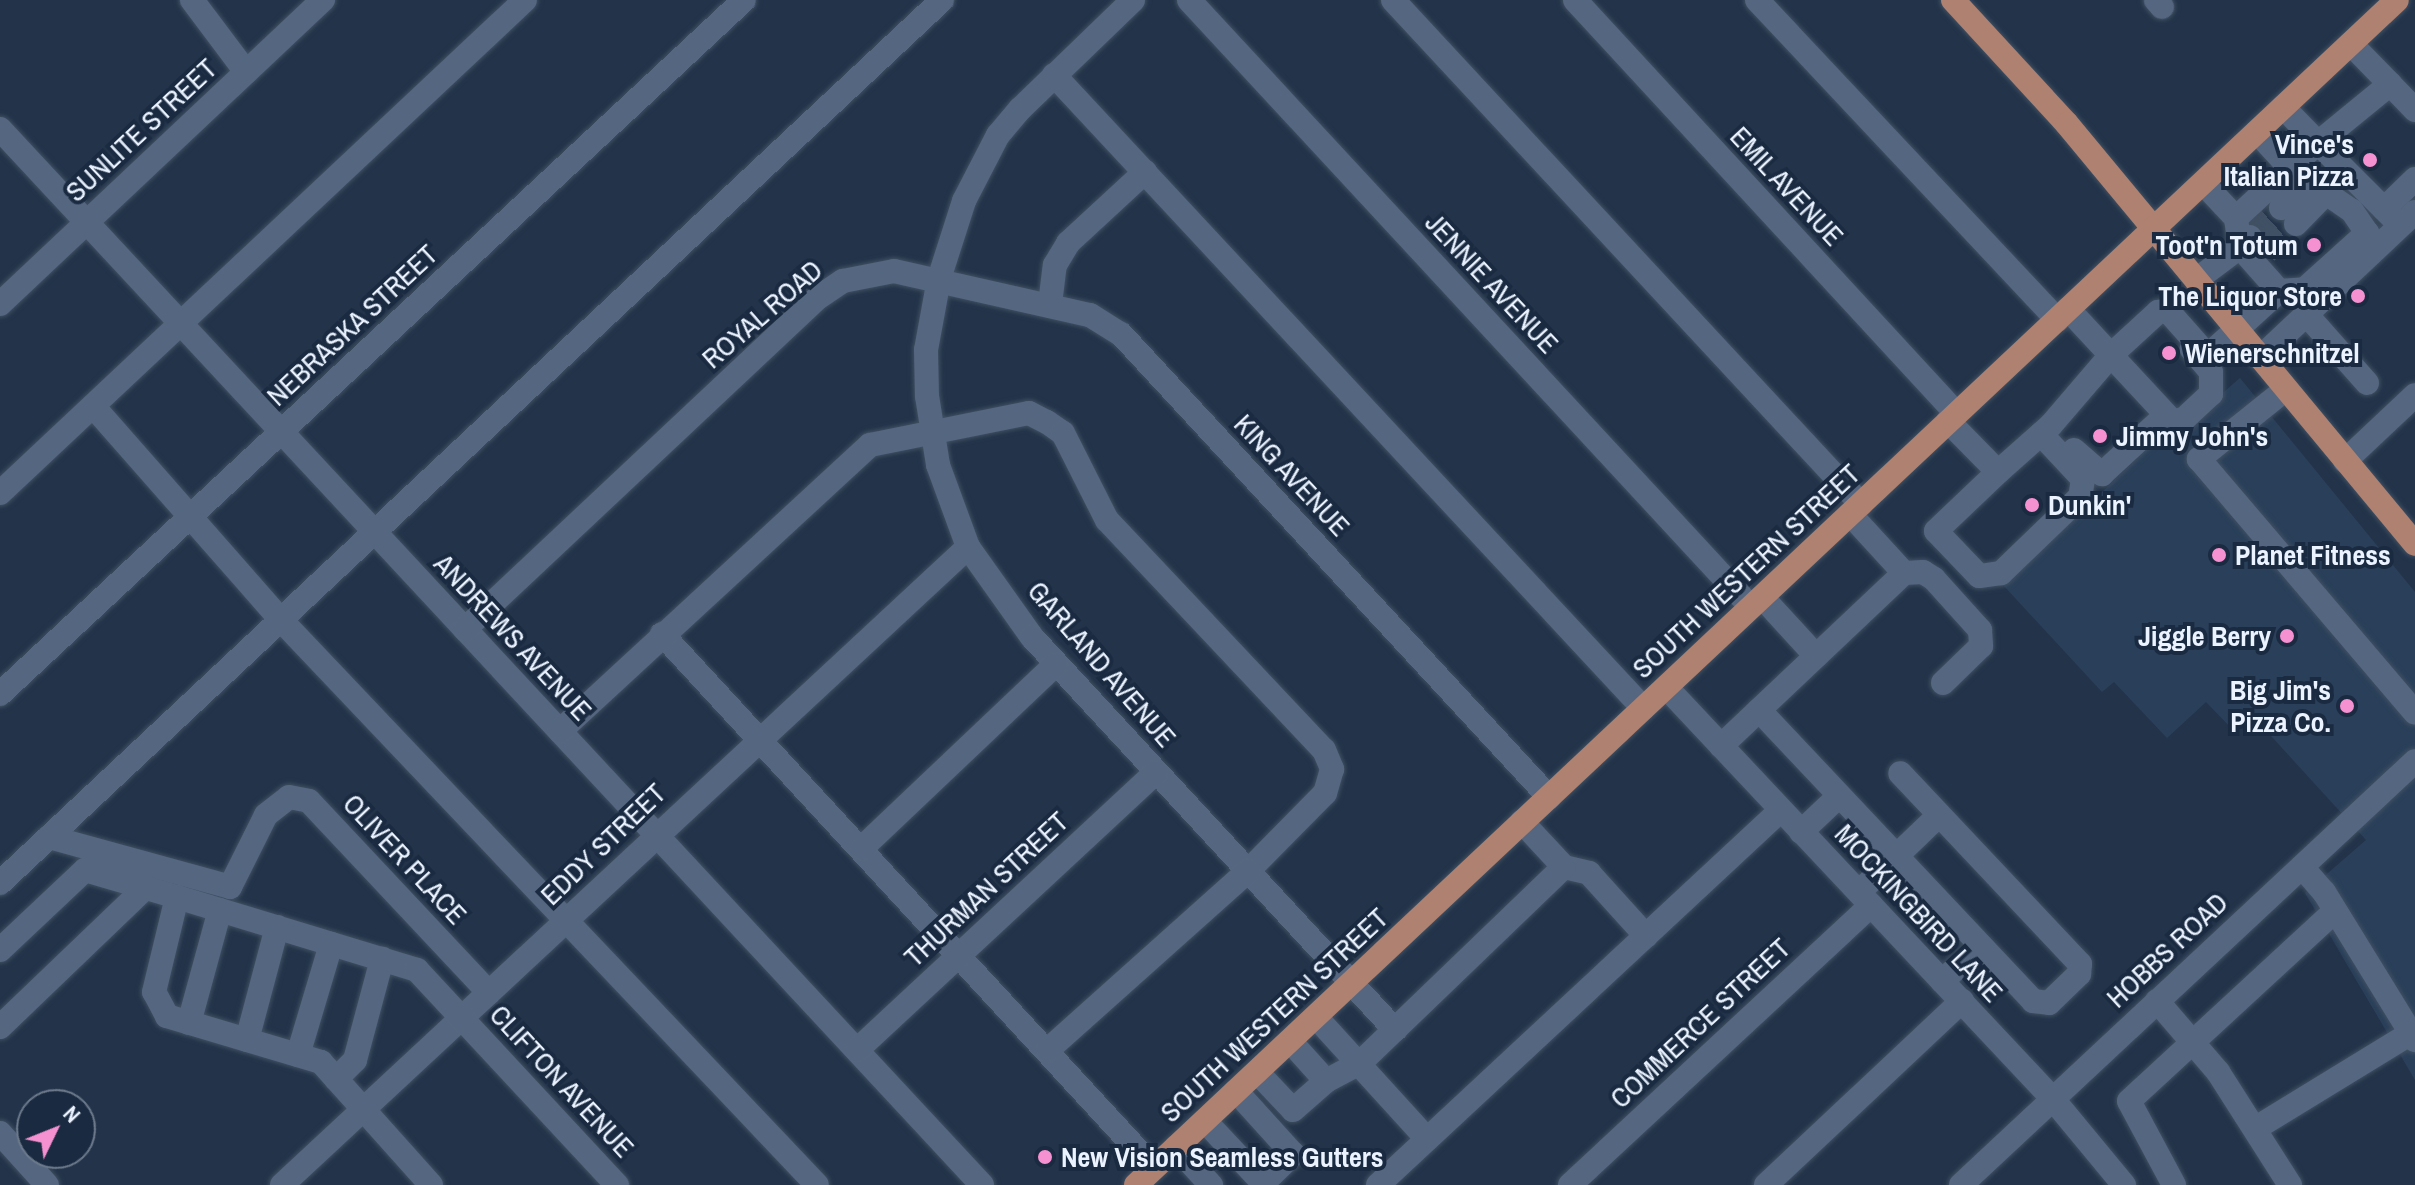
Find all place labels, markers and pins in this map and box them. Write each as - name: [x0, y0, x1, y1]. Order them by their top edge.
- place label: Vince's Italian Pizza: [2224, 127, 2354, 193]
- marker: Vince's Italian Pizza: [2361, 151, 2379, 169]
- place label: Toot'n Totum: [2156, 228, 2298, 262]
- marker: Toot'n Totum: [2305, 236, 2323, 254]
- place label: The Liquor Store: [2158, 279, 2342, 313]
- marker: The Liquor Store: [2349, 287, 2367, 305]
- place label: Wienerschnitzel: [2185, 336, 2360, 370]
- marker: Wienerschnitzel: [2160, 344, 2178, 362]
- place label: Jimmy John's: [2116, 419, 2268, 453]
- marker: Jimmy John's: [2091, 427, 2109, 445]
- place label: Dunkin': [2048, 488, 2131, 522]
- marker: Dunkin': [2023, 496, 2041, 514]
- place label: Planet Fitness: [2235, 538, 2391, 572]
- marker: Planet Fitness: [2210, 546, 2228, 564]
- place label: Jiggle Berry: [2138, 619, 2271, 653]
- marker: Jiggle Berry: [2278, 627, 2296, 645]
- place label: Big Jim's Pizza Co.: [2230, 673, 2331, 739]
- marker: Big Jim's Pizza Co.: [2338, 697, 2356, 715]
- place label: New Vision Seamless Gutters: [1061, 1140, 1383, 1174]
- marker: New Vision Seamless Gutters: [1036, 1148, 1054, 1166]

